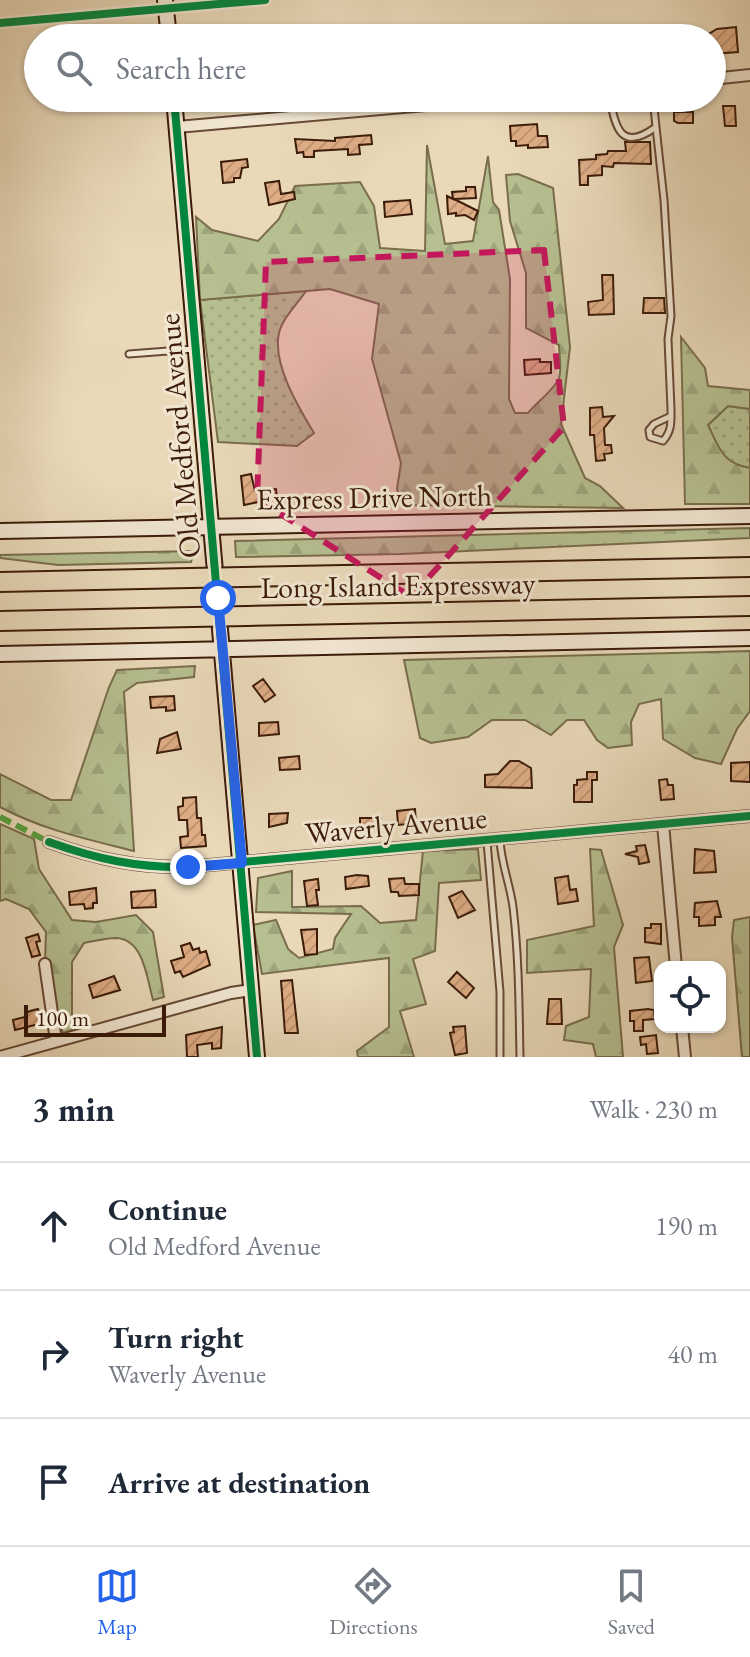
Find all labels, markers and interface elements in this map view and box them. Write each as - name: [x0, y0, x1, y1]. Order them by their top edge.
- search box: [24, 24, 726, 112]
- icon: search: [52, 46, 96, 90]
- text: Search here: [116, 49, 246, 88]
- street label: Old Medford Avenue: [149, 312, 209, 560]
- street label: Express Drive North: [256, 475, 492, 519]
- street label: Long Island Expressway: [260, 563, 537, 607]
- route start: [200, 580, 236, 616]
- street label: Waverly Avenue: [303, 798, 489, 852]
- route end: [170, 849, 206, 885]
- map controls: [654, 961, 726, 1033]
- button: locate: [654, 961, 726, 1033]
- scale bar: [24, 1001, 166, 1037]
- text: 100 m: [36, 1004, 89, 1033]
- text: 3 min: [32, 1087, 115, 1131]
- text: Walk · 230 m: [590, 1092, 718, 1126]
- text: Continue: [108, 1190, 227, 1229]
- icon: ahead: [32, 1204, 76, 1248]
- text: 190 m: [655, 1209, 718, 1243]
- text: Old Medford Avenue: [108, 1229, 321, 1263]
- text: Turn right: [108, 1318, 244, 1357]
- icon: right: [32, 1332, 76, 1376]
- text: 40 m: [668, 1337, 718, 1371]
- text: Waverly Avenue: [108, 1357, 266, 1391]
- icon: arrive: [32, 1460, 76, 1504]
- text: Arrive at destination: [108, 1463, 370, 1502]
- tab: Map: [95, 1564, 139, 1641]
- tab: Directions: [329, 1564, 418, 1641]
- tab: Saved: [608, 1564, 655, 1641]

